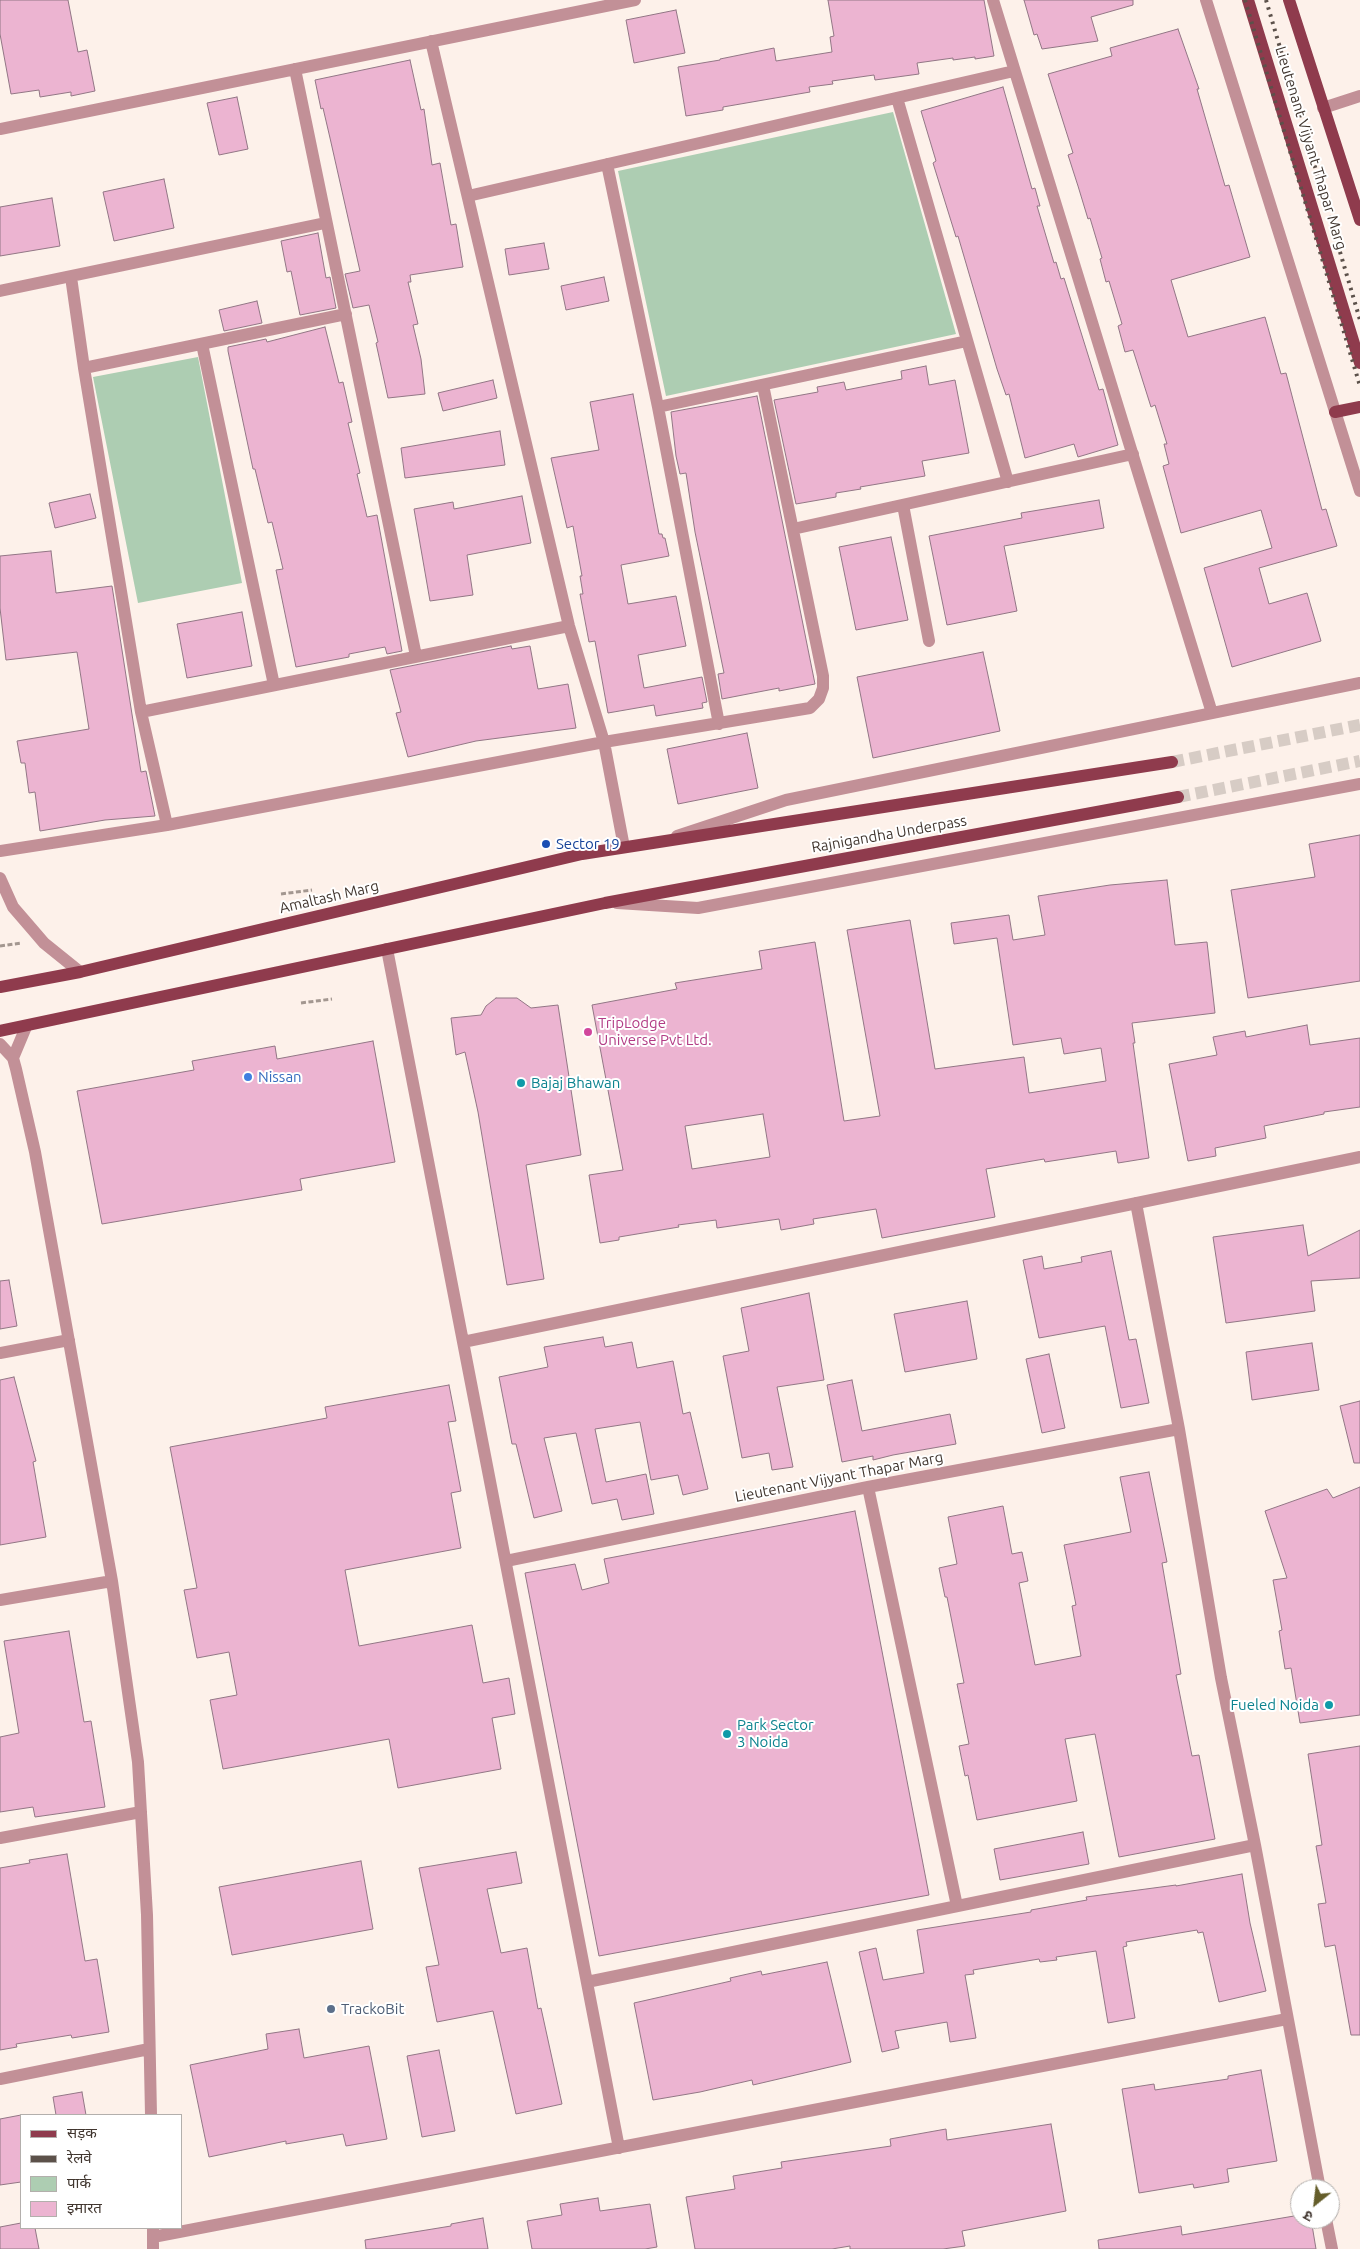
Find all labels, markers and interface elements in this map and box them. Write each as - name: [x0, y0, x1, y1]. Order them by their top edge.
- street label: Lieutenant Vijyant Thapar Marg: [1271, 44, 1351, 252]
- street label: Rajnigandha Underpass: [810, 811, 968, 857]
- place label: Sector 19: [556, 835, 620, 853]
- marker: Sector 19: [540, 838, 552, 850]
- street label: Amaltash Marg: [278, 877, 380, 917]
- place label: TripLodge Universe Pvt Ltd.: [598, 1014, 712, 1049]
- marker: TripLodge Universe Pvt Ltd.: [582, 1026, 594, 1038]
- place label: Nissan: [258, 1068, 302, 1086]
- marker: Nissan: [242, 1071, 254, 1083]
- place label: Bajaj Bhawan: [531, 1074, 620, 1092]
- marker: Bajaj Bhawan: [515, 1077, 527, 1089]
- street label: Lieutenant Vijyant Thapar Marg: [733, 1448, 945, 1506]
- place label: Fueled Noida: [1230, 1696, 1319, 1714]
- marker: Fueled Noida: [1323, 1699, 1335, 1711]
- place label: Park Sector 3 Noida: [737, 1716, 814, 1751]
- marker: Park Sector 3 Noida: [721, 1728, 733, 1740]
- place label: TrackoBit: [341, 2000, 404, 2018]
- marker: TrackoBit: [325, 2003, 337, 2015]
- legend: [20, 2114, 182, 2229]
- text: सड़क: [67, 2124, 97, 2141]
- text: रेलवे: [67, 2149, 92, 2166]
- text: पार्क: [67, 2174, 91, 2191]
- north arrow: [1290, 2179, 1340, 2229]
- text: इमारत: [67, 2199, 102, 2216]
- text: उ: [1301, 2207, 1316, 2225]

